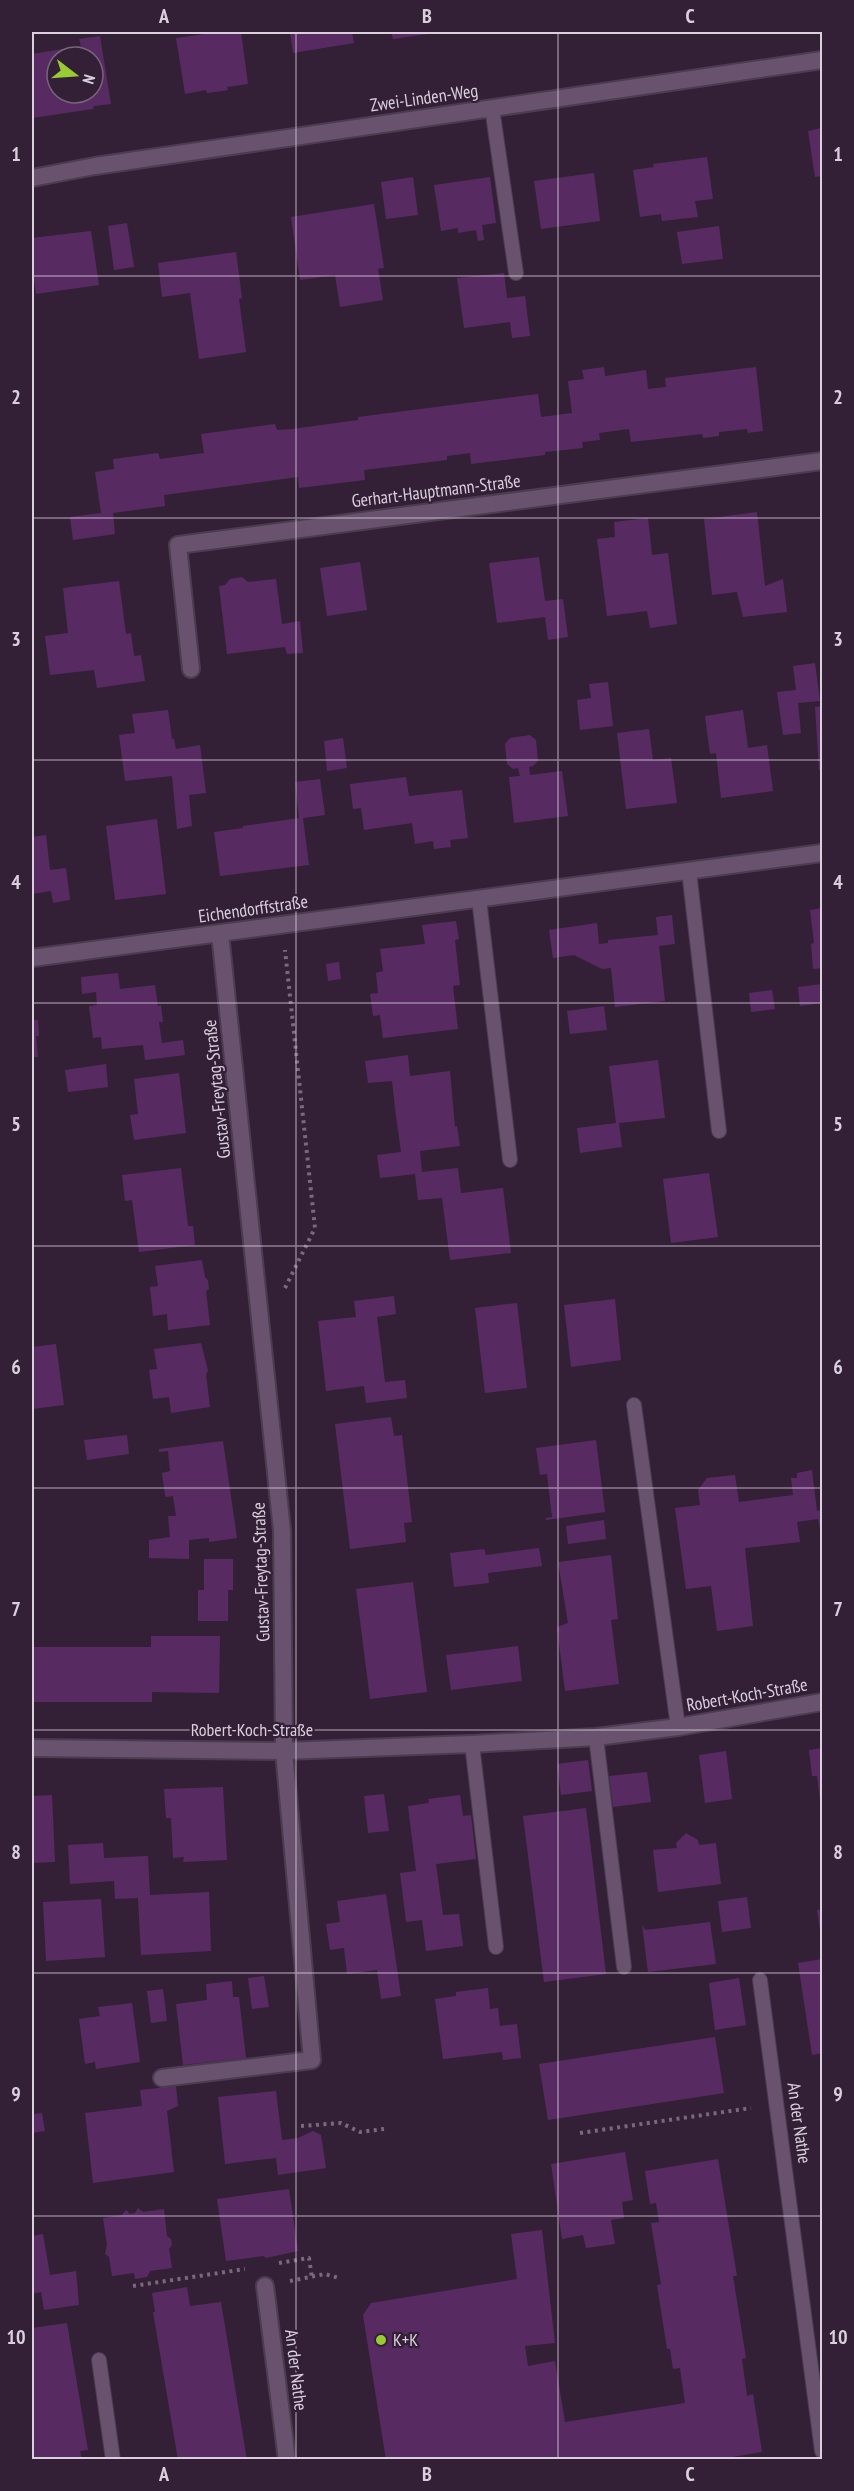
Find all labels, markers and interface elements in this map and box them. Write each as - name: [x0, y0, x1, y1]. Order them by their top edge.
- text: A: [158, 3, 170, 29]
- text: B: [422, 3, 432, 29]
- text: C: [685, 3, 695, 29]
- north arrow: [45, 45, 105, 105]
- text: N: [79, 72, 100, 86]
- street label: Zwei-Linden-Weg: [369, 79, 479, 116]
- text: 1: [11, 141, 21, 167]
- text: 1: [833, 141, 843, 167]
- text: 2: [11, 384, 21, 410]
- text: 2: [833, 384, 843, 410]
- street label: Gerhart-Hauptmann-Straße: [350, 469, 522, 512]
- text: 3: [11, 626, 21, 652]
- text: 3: [833, 626, 843, 652]
- text: 4: [11, 869, 21, 895]
- text: 4: [833, 869, 843, 895]
- street label: Eichendorffstraße: [197, 889, 309, 928]
- street label: Gustav-Freytag-Straße: [198, 1018, 235, 1160]
- text: 5: [11, 1111, 21, 1137]
- text: 5: [833, 1111, 843, 1137]
- text: 6: [11, 1354, 21, 1380]
- text: 6: [833, 1354, 843, 1380]
- street label: Gustav-Freytag-Straße: [247, 1502, 274, 1642]
- text: 7: [11, 1596, 21, 1622]
- text: 7: [833, 1596, 843, 1622]
- street label: Robert-Koch-Straße: [685, 1673, 809, 1716]
- street label: Robert-Koch-Straße: [191, 1718, 313, 1741]
- text: 8: [11, 1839, 21, 1865]
- text: 8: [833, 1839, 843, 1865]
- text: 9: [11, 2081, 21, 2107]
- street label: An der Nathe: [782, 2081, 817, 2165]
- text: 9: [833, 2081, 843, 2107]
- text: 10: [6, 2324, 26, 2350]
- text: 10: [828, 2324, 848, 2350]
- street label: An der Nathe: [280, 2328, 313, 2412]
- place label: K+K: [393, 2328, 418, 2351]
- marker: K+K: [374, 2333, 388, 2347]
- text: A: [158, 2461, 170, 2487]
- text: B: [422, 2461, 432, 2487]
- text: C: [685, 2461, 695, 2487]

